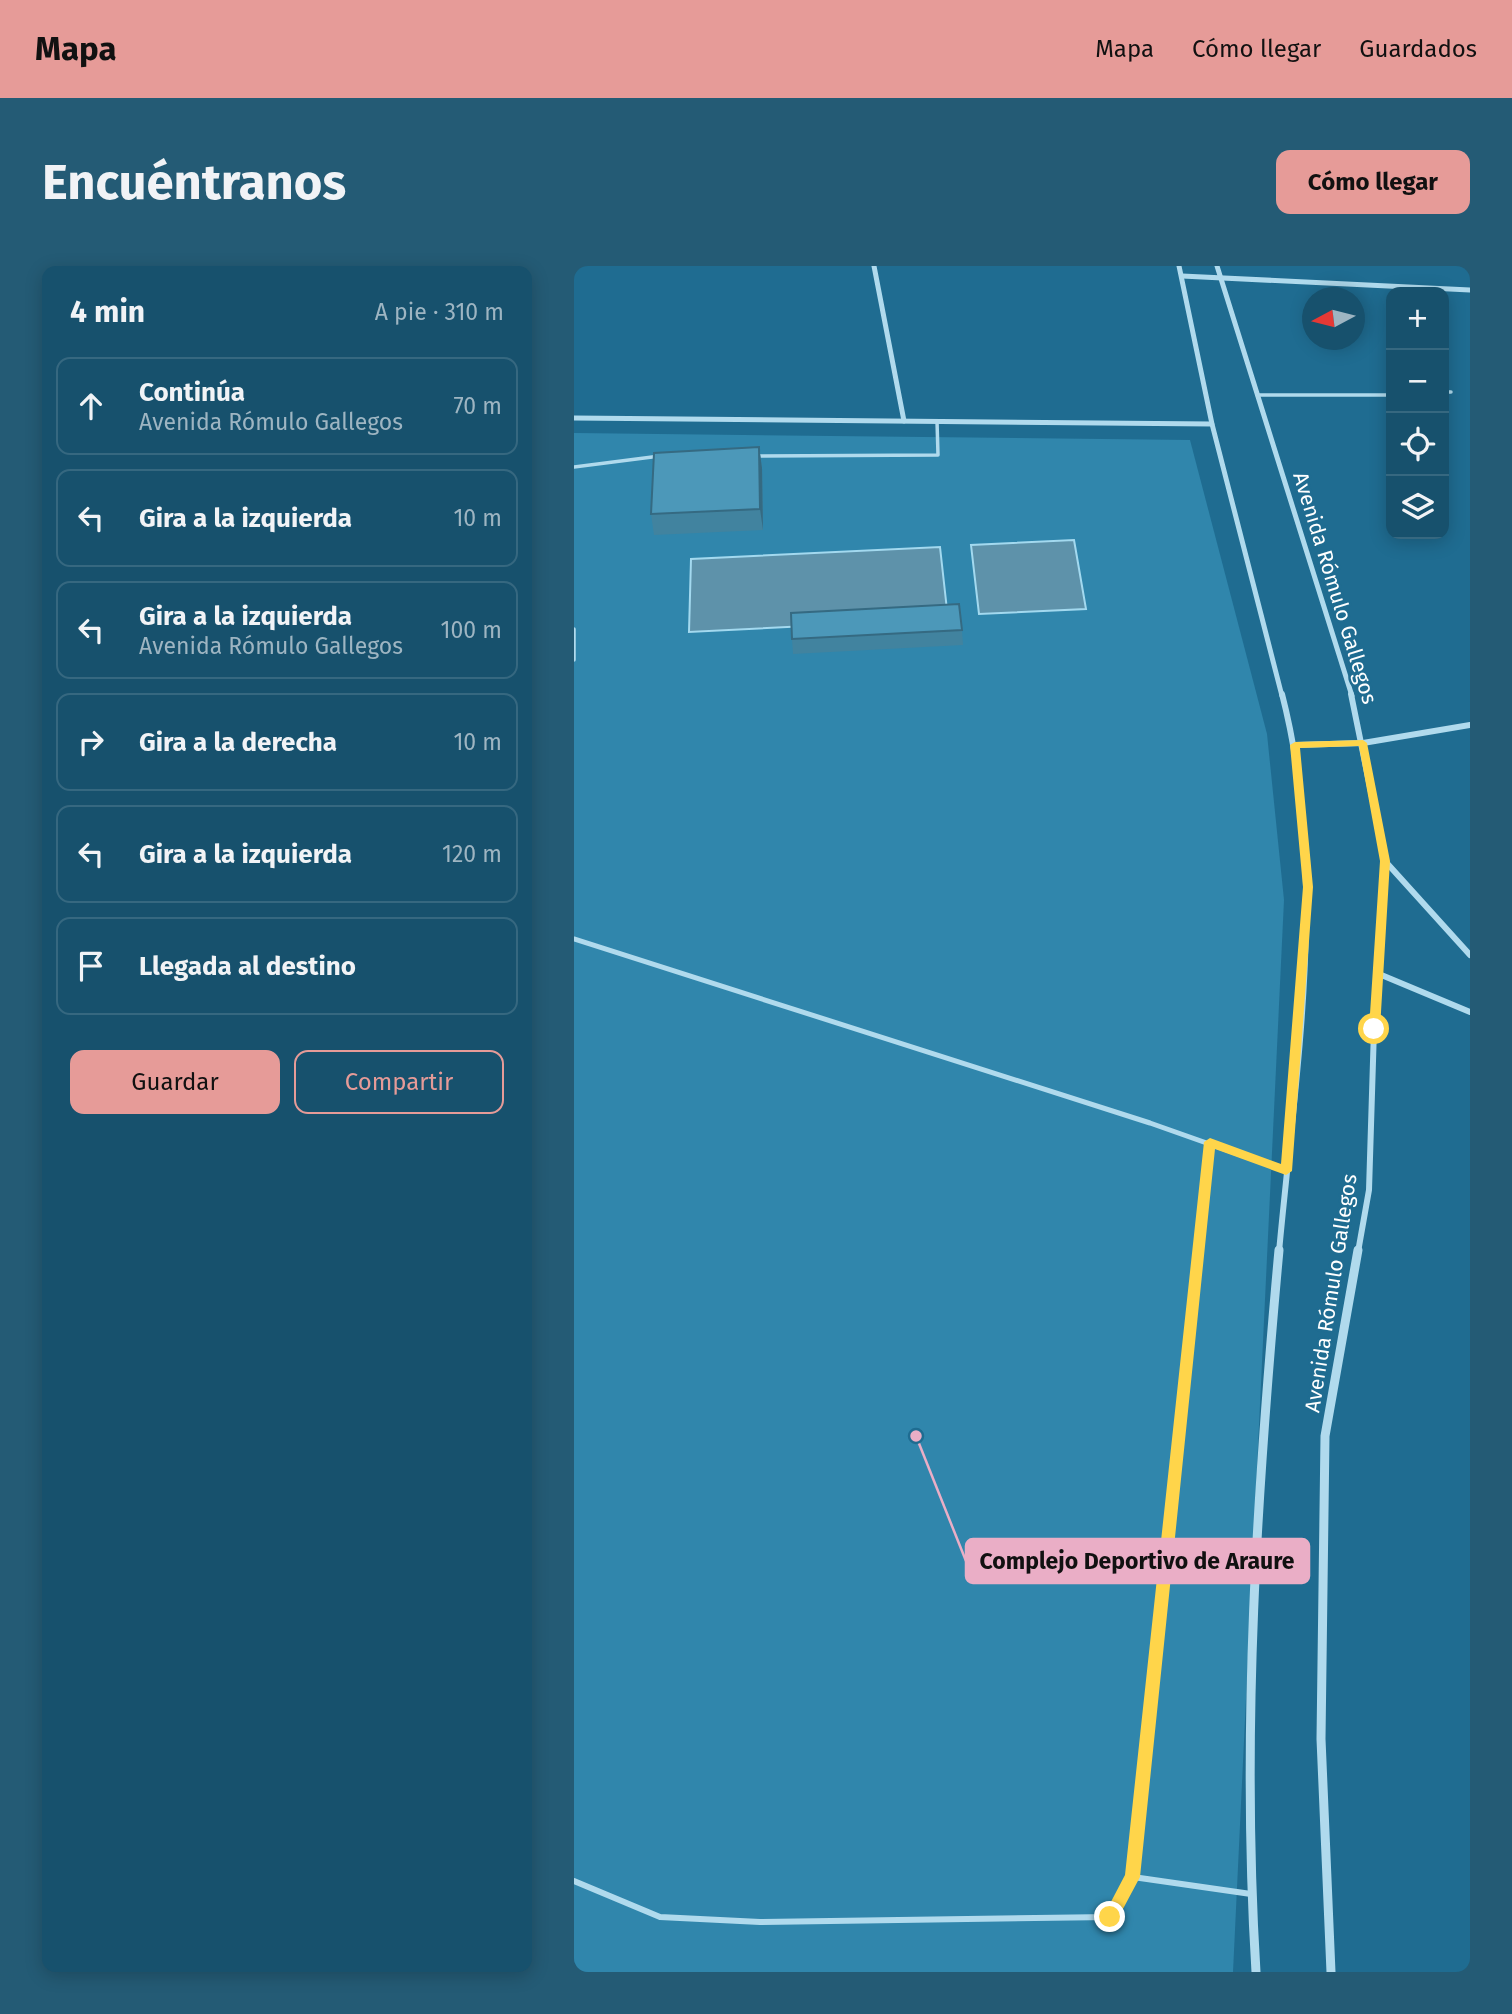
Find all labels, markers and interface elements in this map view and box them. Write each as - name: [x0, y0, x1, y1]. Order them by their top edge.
- text: Mapa: [35, 29, 116, 69]
- text: Mapa: [1095, 35, 1154, 63]
- text: Cómo llegar: [1192, 35, 1321, 63]
- text: Guardados: [1359, 35, 1477, 63]
- button: Cómo llegar: [1276, 150, 1470, 214]
- text: Encuéntranos: [42, 153, 346, 212]
- north arrow: [1302, 287, 1365, 350]
- map controls: [1386, 287, 1449, 539]
- button: +: [1386, 287, 1449, 350]
- text: 4 min: [70, 294, 145, 330]
- text: A pie · 310 m: [375, 298, 504, 326]
- button: −: [1386, 350, 1449, 413]
- text: Continúa: [139, 377, 245, 408]
- icon: ahead: [72, 387, 110, 425]
- text: 70 m: [453, 392, 502, 420]
- text: Avenida Rómulo Gallegos: [139, 408, 403, 436]
- button: locate: [1386, 413, 1449, 476]
- street label: Avenida Rómulo Gallegos: [1287, 469, 1383, 707]
- button: layers: [1386, 476, 1449, 539]
- icon: left: [72, 499, 110, 537]
- text: Gira a la izquierda: [139, 503, 352, 534]
- text: 10 m: [453, 504, 502, 532]
- text: Gira a la izquierda: [139, 601, 352, 632]
- icon: left: [72, 611, 110, 649]
- text: 100 m: [441, 616, 502, 644]
- text: Avenida Rómulo Gallegos: [139, 632, 403, 660]
- icon: right: [72, 723, 110, 761]
- text: Gira a la derecha: [139, 727, 337, 758]
- text: 10 m: [453, 728, 502, 756]
- icon: left: [72, 835, 110, 873]
- text: Gira a la izquierda: [139, 839, 352, 870]
- text: 120 m: [442, 840, 502, 868]
- icon: arrive: [72, 947, 110, 985]
- text: Llegada al destino: [139, 951, 356, 982]
- route start: [1358, 1013, 1389, 1044]
- button: Guardar: [70, 1050, 280, 1114]
- button: Compartir: [294, 1050, 504, 1114]
- street label: Avenida Rómulo Gallegos: [1299, 1172, 1363, 1414]
- callout: Complejo Deportivo de Araure: [966, 1539, 1309, 1583]
- text: Complejo Deportivo de Araure: [980, 1547, 1295, 1575]
- route end: [1094, 1901, 1125, 1932]

